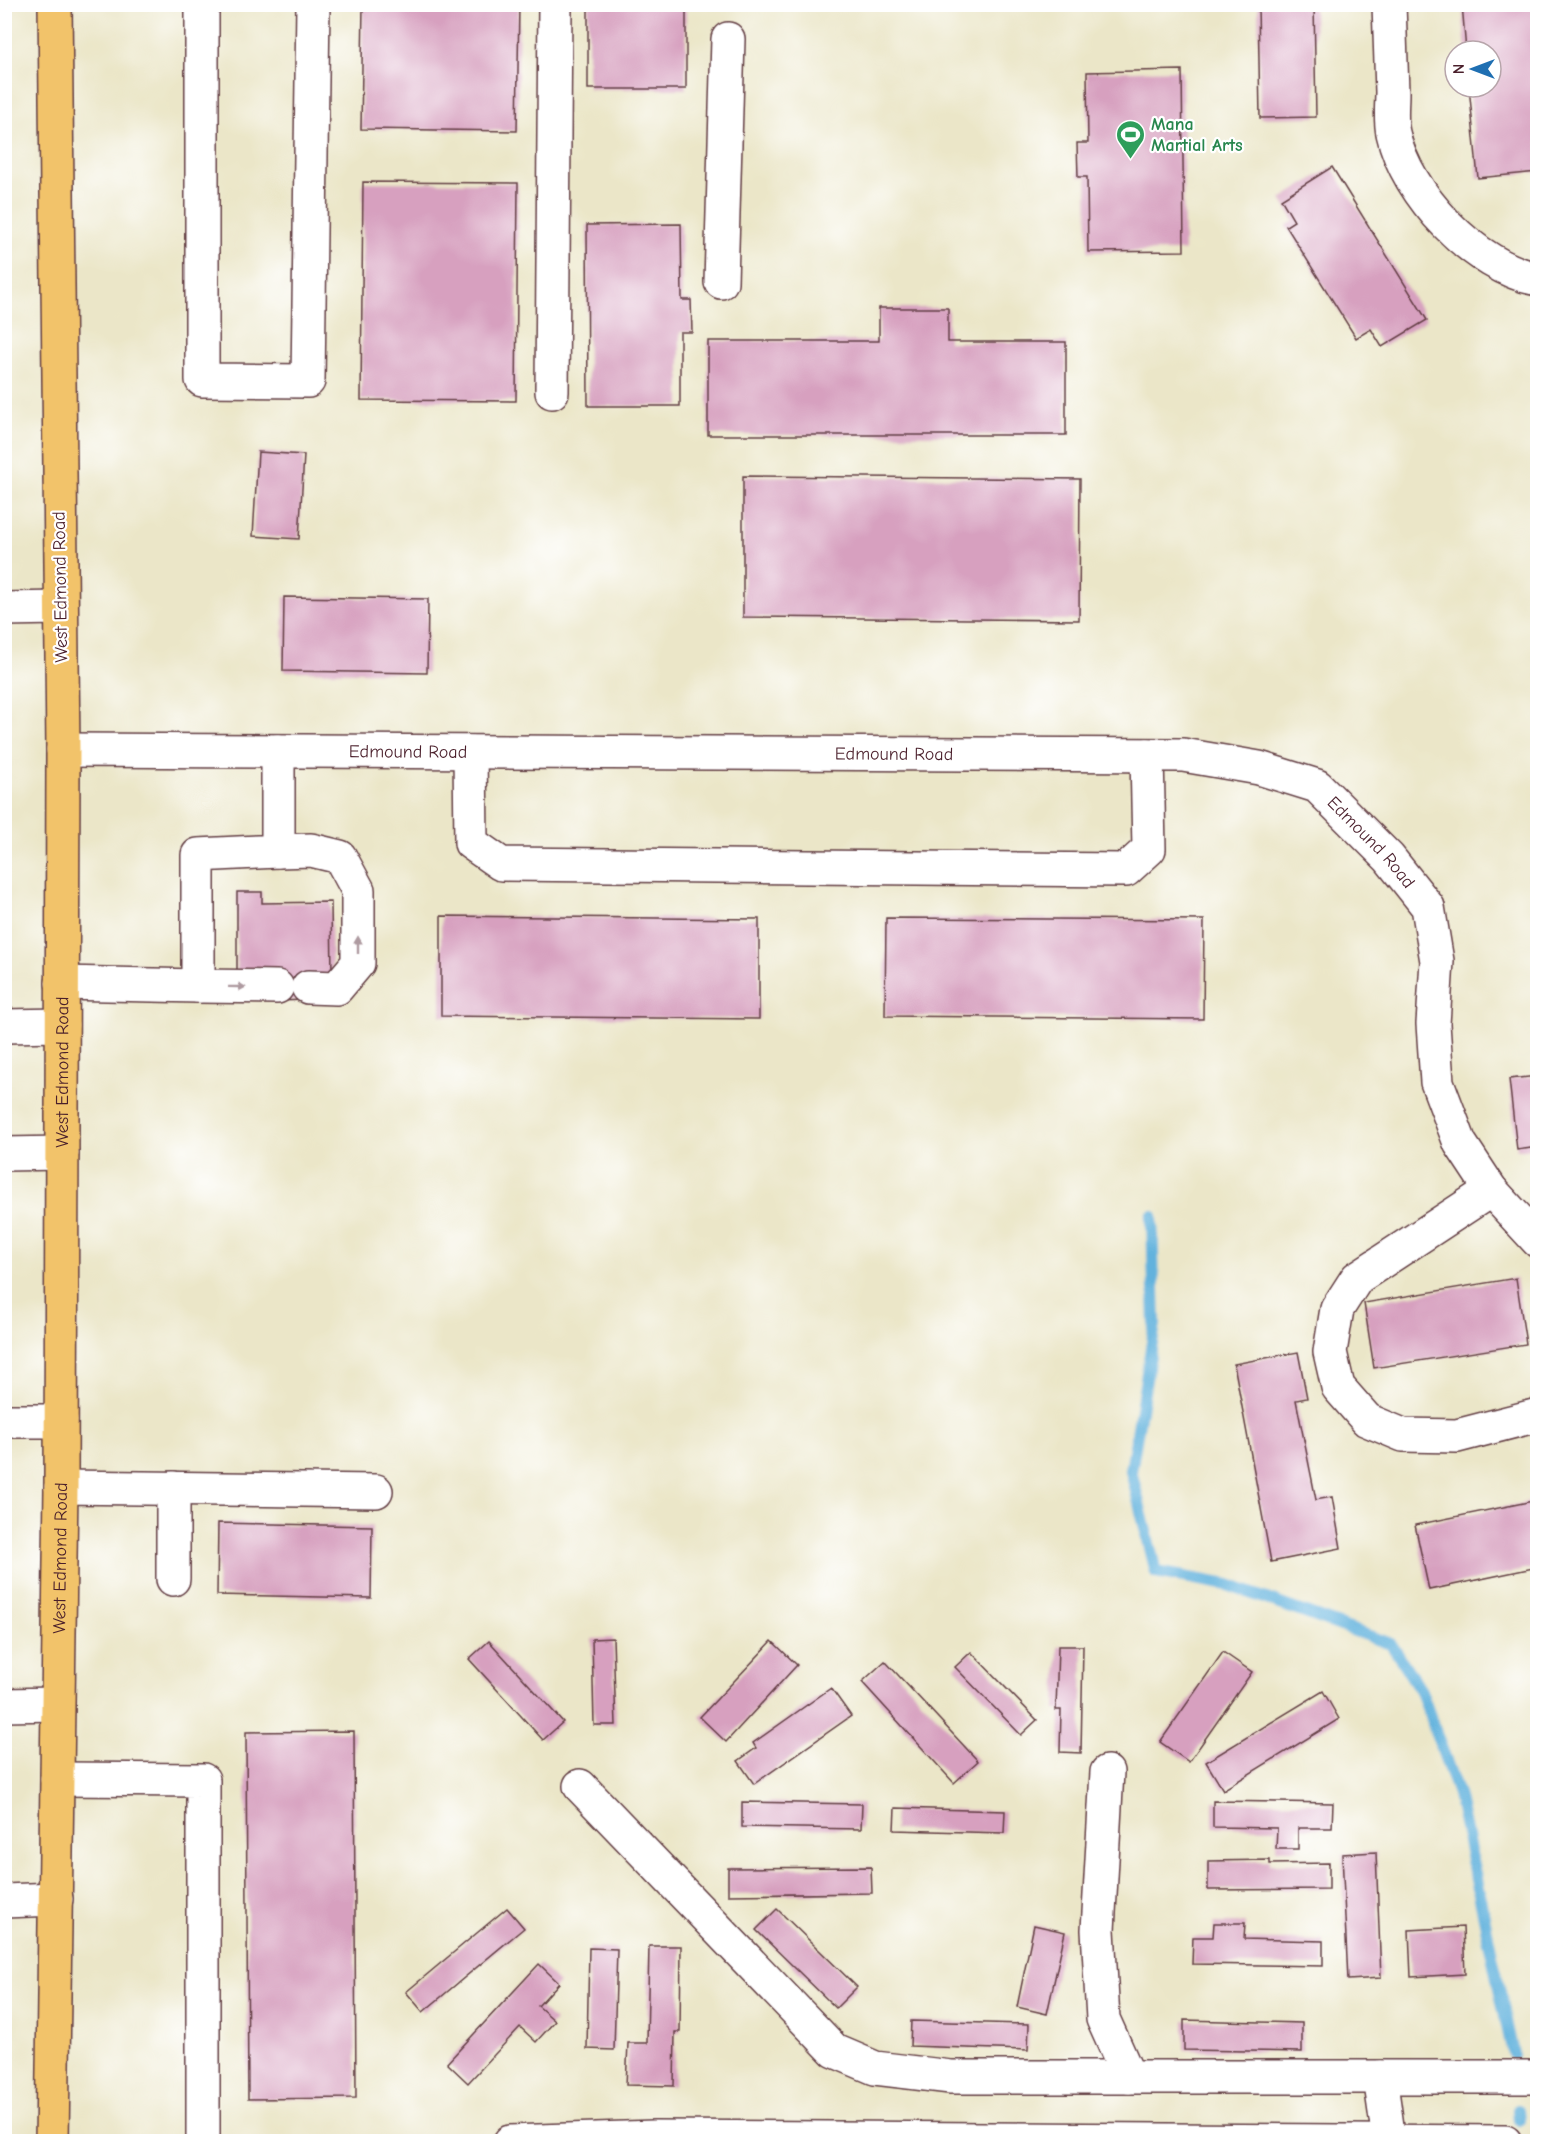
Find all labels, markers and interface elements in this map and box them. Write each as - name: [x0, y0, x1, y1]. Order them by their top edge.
- north arrow: [1443, 39, 1503, 99]
- text: N: [1450, 64, 1468, 74]
- place label: Mana Martial Arts: [1151, 114, 1243, 156]
- sports icon: Mana Martial Arts: [1114, 118, 1146, 160]
- street label: West Edmond Road: [49, 511, 72, 663]
- street label: Edmound Road: [349, 741, 467, 763]
- street label: Edmound Road: [835, 743, 953, 765]
- street label: Edmound Road: [1323, 792, 1419, 893]
- one-way arrow: [353, 935, 363, 954]
- one-way arrow: [228, 982, 247, 991]
- street label: West Edmond Road: [52, 996, 73, 1148]
- street label: West Edmond Road: [49, 1482, 72, 1634]

